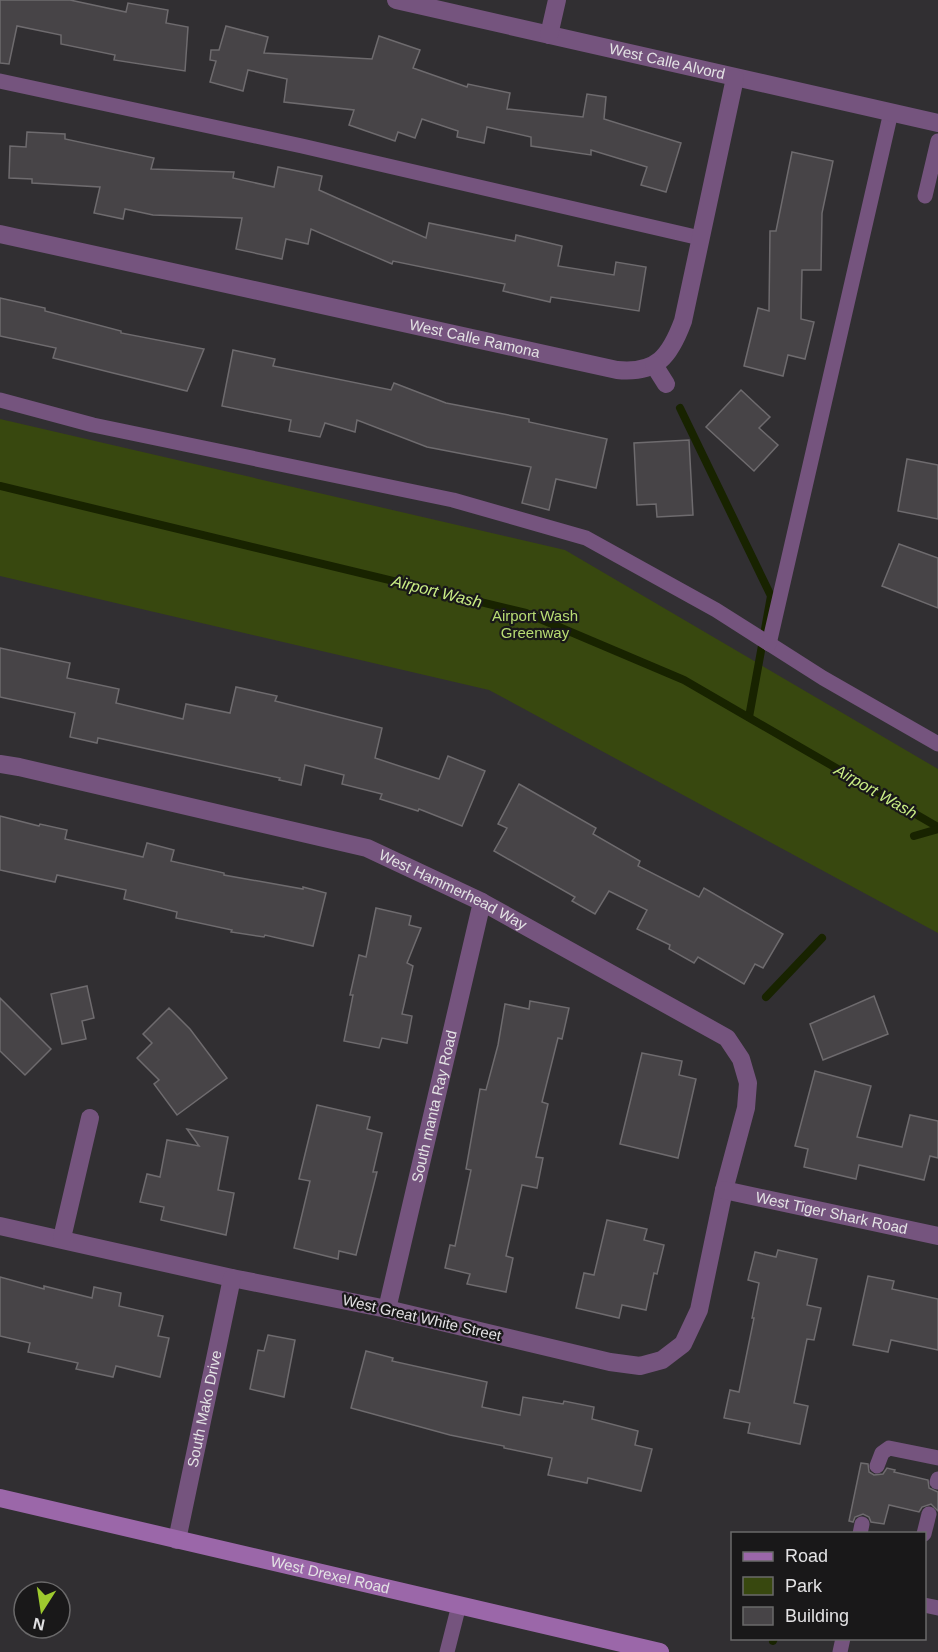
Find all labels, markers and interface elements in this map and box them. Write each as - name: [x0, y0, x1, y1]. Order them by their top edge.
- street label: West Calle Alvord: [608, 40, 727, 82]
- street label: West Calle Ramona: [408, 315, 542, 361]
- water label: Airport Wash: [389, 572, 484, 611]
- park label: Airport Wash Greenway: [492, 607, 578, 641]
- water label: Airport Wash: [831, 761, 920, 822]
- street label: West Hammerhead Way: [376, 846, 530, 933]
- street label: South manta Ray Road: [408, 1028, 460, 1184]
- street label: West Tiger Shark Road: [754, 1188, 909, 1237]
- street label: West Great White Street: [341, 1291, 504, 1344]
- street label: South Mako Drive: [183, 1349, 225, 1469]
- legend: [731, 1532, 926, 1640]
- text: Road: [785, 1546, 828, 1566]
- street label: West Drexel Road: [269, 1552, 391, 1597]
- text: Park: [785, 1576, 823, 1596]
- north arrow: [12, 1580, 72, 1640]
- text: Building: [785, 1606, 849, 1626]
- text: N: [32, 1615, 46, 1634]

